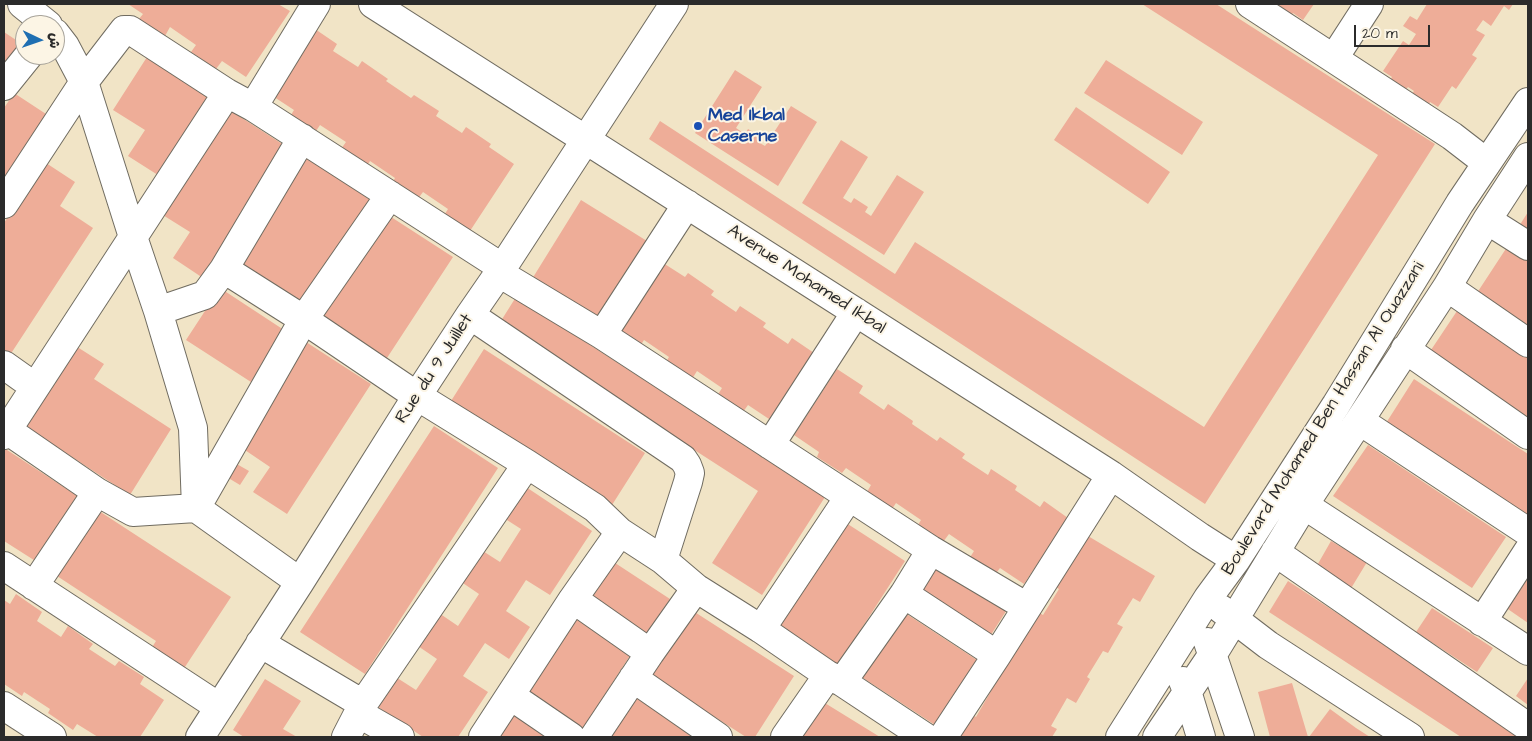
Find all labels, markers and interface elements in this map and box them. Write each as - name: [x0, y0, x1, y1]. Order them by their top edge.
- north arrow: [15, 15, 65, 65]
- scale bar: [1357, 15, 1433, 47]
- text: 20 m: [1362, 23, 1398, 44]
- text: ش: [44, 33, 64, 49]
- place label: Med Ikbal Caserne: [708, 105, 785, 148]
- marker: Med Ikbal Caserne: [692, 120, 704, 132]
- street label: Avenue Mohamed Ikbal: [723, 221, 889, 339]
- street label: Boulevard Mohamed Ben Hassan Al Ouazzani: [1218, 258, 1430, 580]
- street label: Rue du 9 Juillet: [392, 310, 478, 428]

